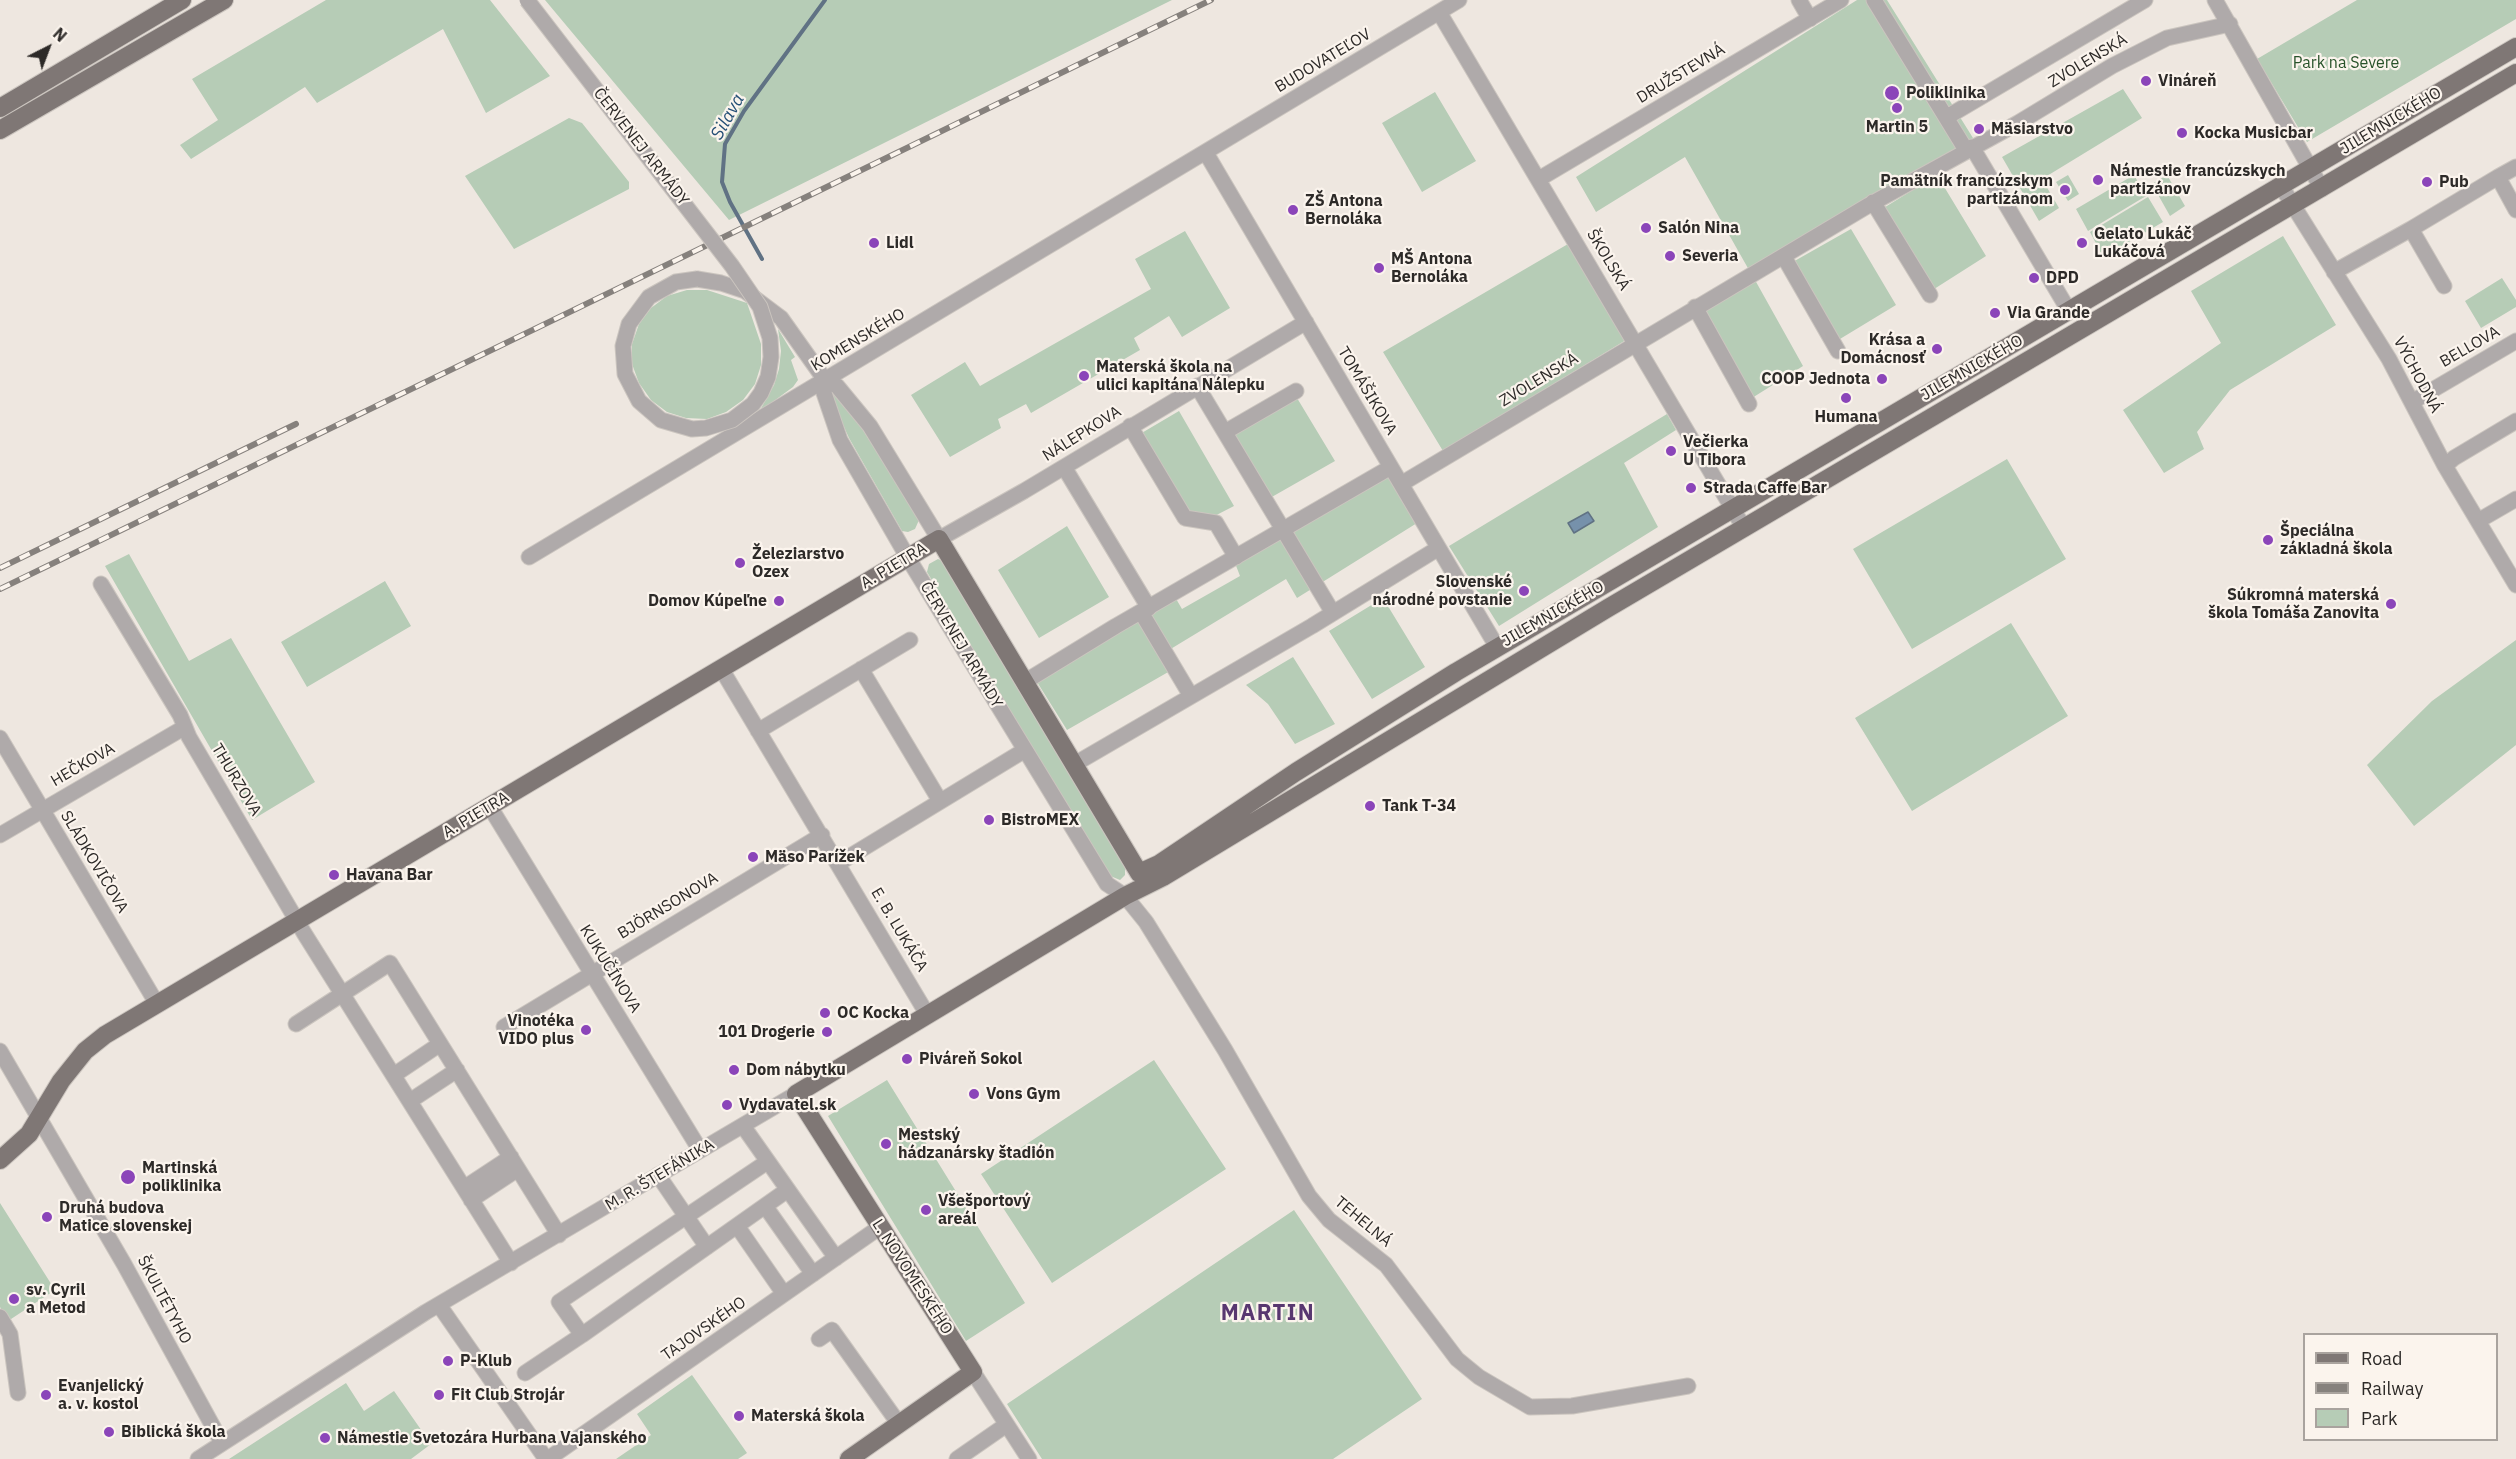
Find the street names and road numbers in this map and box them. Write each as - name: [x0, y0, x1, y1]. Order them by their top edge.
- street label: BUDOVATEĽOV: [1272, 25, 1374, 97]
- street label: ZVOLENSKÁ: [2045, 30, 2131, 92]
- street label: DRUŽSTEVNÁ: [1633, 40, 1729, 108]
- street label: JILEMNICKÉHO: [2337, 83, 2445, 159]
- street label: ČERVENEJ ARMÁDY: [589, 84, 693, 210]
- street label: ŠKOLSKÁ: [1582, 226, 1634, 294]
- street label: KOMENSKÉHO: [808, 304, 908, 376]
- street label: BELLOVA: [2437, 322, 2503, 372]
- street label: JILEMNICKÉHO: [1918, 331, 2026, 405]
- street label: VÝCHODNÁ: [2389, 334, 2445, 416]
- street label: TOMÁŠIKOVA: [1333, 343, 1401, 439]
- street label: ZVOLENSKÁ: [1496, 349, 1582, 411]
- street label: NÁLEPKOVA: [1039, 402, 1125, 466]
- street label: A. PIETRA: [857, 539, 931, 593]
- street label: JILEMNICKÉHO: [1499, 577, 1607, 651]
- street label: ČERVENEJ ARMÁDY: [916, 578, 1006, 712]
- street label: HEČKOVA: [48, 739, 118, 791]
- street label: THURZOVA: [207, 740, 265, 820]
- street label: A. PIETRA: [439, 788, 513, 842]
- street label: SLÁDKOVIČOVA: [56, 807, 132, 917]
- street label: BJÖRNSONOVA: [614, 868, 722, 944]
- street label: E. B. LUKÁČA: [866, 885, 932, 975]
- street label: KUKUČÍNOVA: [575, 921, 645, 1017]
- street label: M. R. ŠTEFÁNIKA: [602, 1135, 718, 1215]
- street label: TEHELNÁ: [1331, 1193, 1395, 1251]
- street label: L. NOVOMESKÉHO: [868, 1216, 956, 1338]
- street label: ŠKULTÉTYHO: [133, 1253, 195, 1347]
- street label: TAJOVSKÉHO: [658, 1293, 750, 1365]

